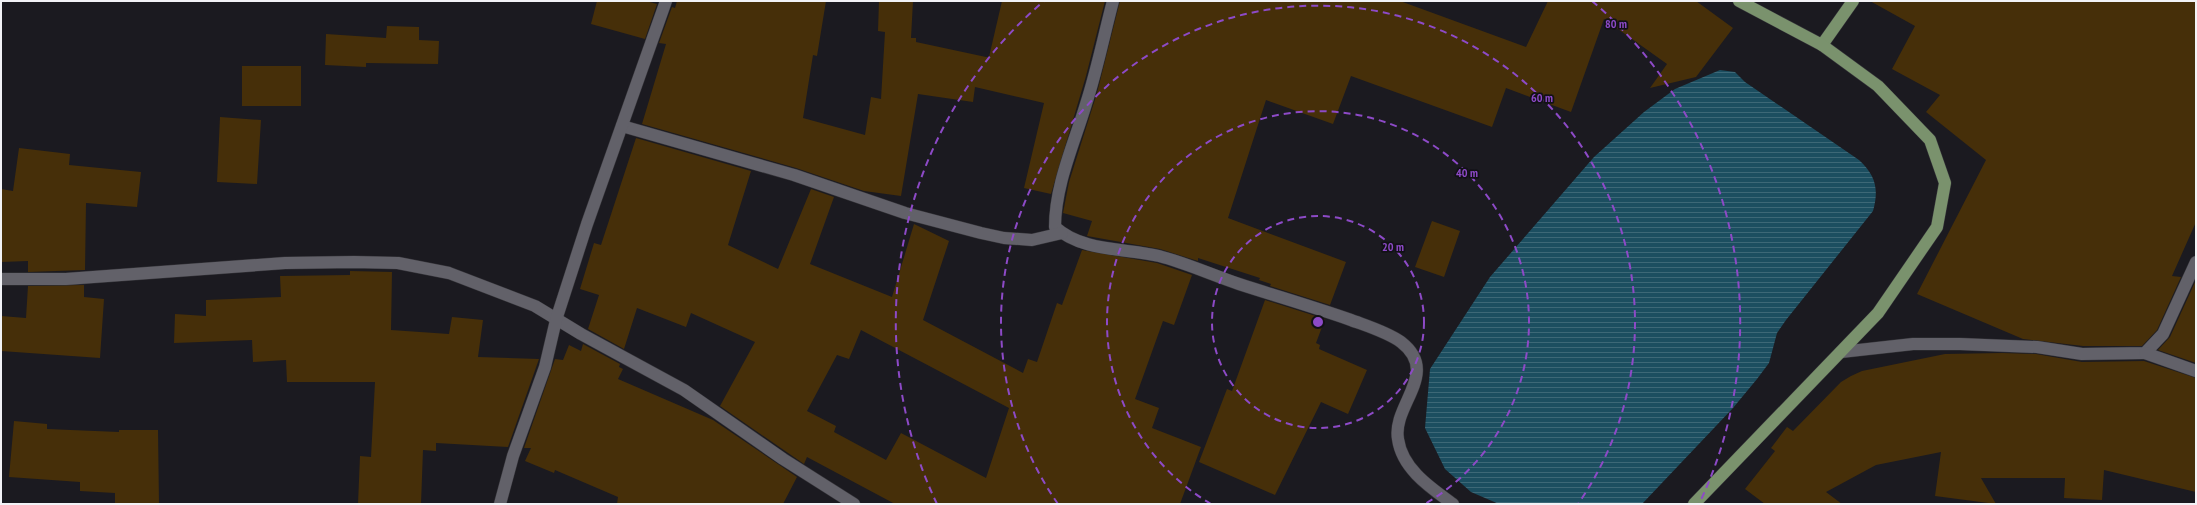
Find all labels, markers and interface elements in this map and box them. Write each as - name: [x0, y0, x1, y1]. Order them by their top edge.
- text: 80 m: [1605, 16, 1627, 31]
- text: 60 m: [1531, 90, 1553, 105]
- text: 40 m: [1456, 165, 1478, 180]
- text: 20 m: [1382, 239, 1404, 254]
- centre of rings: [1311, 315, 1325, 329]

